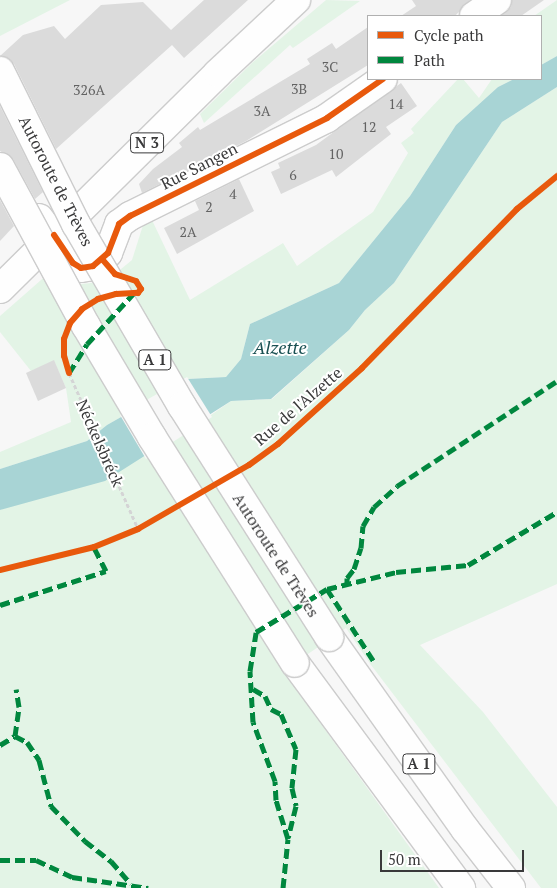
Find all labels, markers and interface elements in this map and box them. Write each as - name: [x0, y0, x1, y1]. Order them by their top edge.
- legend: [367, 15, 542, 80]
- text: Cycle path: [414, 25, 484, 45]
- text: Path: [414, 50, 445, 70]
- house number: 3C: [322, 59, 338, 75]
- house number: 3B: [291, 81, 307, 97]
- house number: 326A: [73, 82, 105, 98]
- house number: 14: [389, 96, 403, 112]
- house number: 3A: [253, 103, 271, 119]
- street label: Autoroute de Trèves: [15, 113, 97, 249]
- house number: 12: [362, 119, 376, 135]
- road number: N 3: [130, 130, 164, 156]
- street label: Rue Sangen: [157, 139, 241, 193]
- house number: 10: [329, 146, 343, 162]
- house number: 6: [289, 167, 297, 183]
- house number: 4: [229, 186, 237, 202]
- house number: 2: [205, 199, 213, 215]
- house number: 2A: [179, 224, 197, 240]
- water label: Alzette: [253, 336, 307, 358]
- road number: A 1: [138, 348, 172, 372]
- street label: Rue de l'Alzette: [250, 363, 346, 449]
- street label: Néckelsbréck: [72, 396, 128, 490]
- street label: Autoroute de Trèves: [229, 489, 323, 621]
- road number: A 1: [402, 752, 436, 776]
- scale bar: [382, 840, 526, 872]
- text: 50 m: [388, 849, 421, 869]

